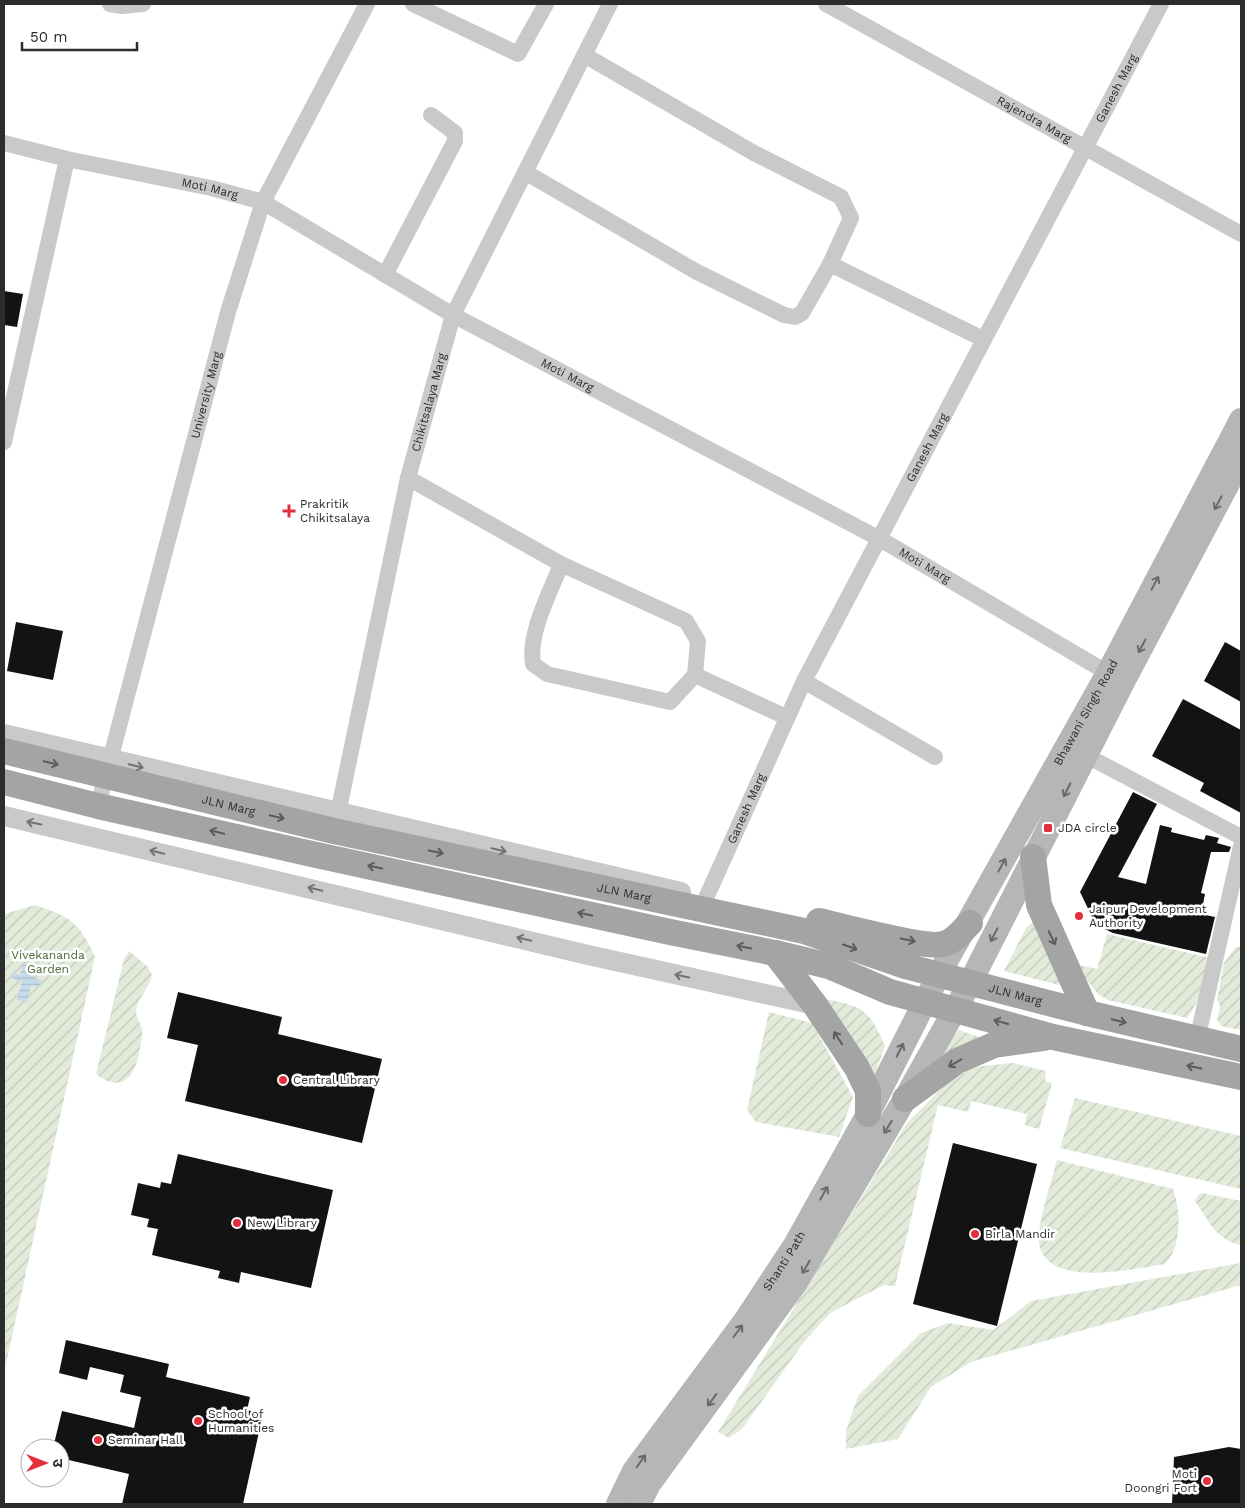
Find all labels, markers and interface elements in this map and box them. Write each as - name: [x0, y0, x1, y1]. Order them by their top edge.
- scale bar: [22, 20, 138, 52]
- text: 50 m: [30, 28, 67, 46]
- street label: Ganesh Marg: [1093, 51, 1141, 125]
- street label: Rajendra Marg: [994, 93, 1074, 146]
- street label: Moti Marg: [181, 175, 240, 202]
- street label: University Marg: [188, 349, 224, 440]
- street label: Chikitsalaya Marg: [409, 351, 449, 453]
- street label: Moti Marg: [539, 355, 597, 395]
- street label: Ganesh Marg: [903, 410, 951, 484]
- one-way arrow: [1213, 495, 1223, 509]
- place label: Prakritik Chikitsalaya: [300, 497, 370, 525]
- marker: Prakritik Chikitsalaya: [282, 504, 296, 518]
- street label: Moti Marg: [896, 545, 954, 586]
- one-way arrow: [1150, 576, 1160, 591]
- one-way arrow: [1137, 638, 1146, 653]
- street label: Bhawani Singh Road: [1051, 657, 1121, 768]
- one-way arrow: [43, 759, 59, 768]
- one-way arrow: [128, 761, 144, 771]
- street label: Ganesh Marg: [724, 771, 769, 846]
- one-way arrow: [1062, 783, 1072, 798]
- street label: JLN Marg: [200, 792, 257, 819]
- one-way arrow: [269, 813, 285, 822]
- one-way arrow: [27, 818, 43, 827]
- place label: JDA circle: [1058, 821, 1117, 835]
- marker: JDA circle: [1042, 822, 1054, 834]
- one-way arrow: [209, 827, 225, 836]
- one-way arrow: [491, 846, 507, 855]
- one-way arrow: [149, 847, 165, 856]
- one-way arrow: [427, 848, 443, 857]
- one-way arrow: [997, 857, 1007, 872]
- one-way arrow: [368, 862, 384, 872]
- street label: JLN Marg: [596, 880, 653, 905]
- one-way arrow: [307, 884, 323, 893]
- place label: Jaipur Development Authority: [1089, 902, 1207, 930]
- one-way arrow: [578, 909, 594, 918]
- marker: Jaipur Development Authority: [1073, 910, 1085, 922]
- one-way arrow: [989, 927, 998, 942]
- one-way arrow: [1047, 930, 1057, 945]
- one-way arrow: [516, 934, 532, 943]
- one-way arrow: [899, 936, 915, 945]
- one-way arrow: [737, 942, 753, 951]
- one-way arrow: [842, 943, 857, 952]
- park label: Vivekananda Garden: [11, 948, 85, 976]
- one-way arrow: [675, 970, 691, 980]
- street label: JLN Marg: [987, 981, 1044, 1008]
- one-way arrow: [994, 1017, 1010, 1027]
- one-way arrow: [1111, 1017, 1127, 1026]
- one-way arrow: [833, 1031, 843, 1045]
- one-way arrow: [896, 1043, 905, 1058]
- one-way arrow: [948, 1058, 963, 1068]
- one-way arrow: [1186, 1062, 1202, 1071]
- place label: Central Library: [293, 1073, 381, 1087]
- marker: Central Library: [277, 1074, 289, 1086]
- one-way arrow: [883, 1119, 893, 1133]
- one-way arrow: [819, 1186, 829, 1201]
- place label: New Library: [247, 1216, 318, 1230]
- marker: New Library: [231, 1217, 243, 1229]
- place label: Birla Mandir: [985, 1227, 1055, 1241]
- marker: Birla Mandir: [969, 1228, 981, 1240]
- street label: Shanti Path: [760, 1229, 808, 1293]
- one-way arrow: [800, 1259, 810, 1273]
- one-way arrow: [732, 1325, 743, 1338]
- one-way arrow: [707, 1392, 717, 1406]
- place label: School of Humanities: [208, 1407, 274, 1435]
- marker: School of Humanities: [192, 1415, 204, 1427]
- place label: Seminar Hall: [108, 1433, 183, 1447]
- marker: Seminar Hall: [92, 1434, 104, 1446]
- north arrow: [20, 1438, 70, 1488]
- one-way arrow: [636, 1454, 646, 1468]
- text: उ: [50, 1459, 66, 1468]
- place label: Moti Doongri Fort: [1125, 1467, 1197, 1495]
- marker: Moti Doongri Fort: [1201, 1475, 1213, 1487]

